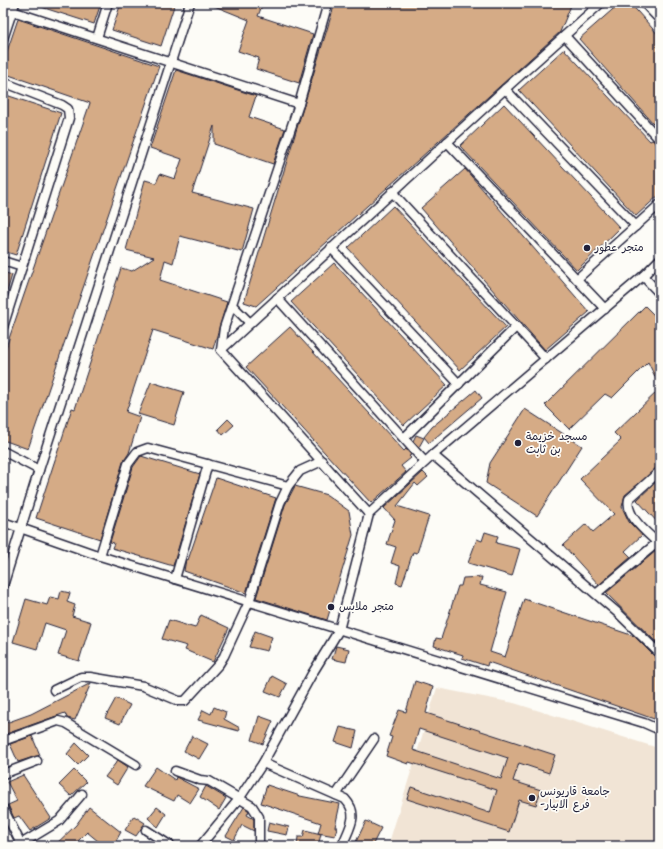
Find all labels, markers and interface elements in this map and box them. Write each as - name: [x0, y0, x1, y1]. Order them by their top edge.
- place label: متجر عطور: [594, 239, 644, 257]
- marker: متجر عطور: [582, 243, 592, 253]
- place label: مسجد خزيمة بن ثابت: [526, 428, 587, 459]
- marker: مسجد خزيمة بن ثابت: [513, 438, 523, 448]
- place label: متجر ملابس: [339, 598, 394, 616]
- marker: متجر ملابس: [326, 602, 336, 612]
- place label: جامعة قاريونس -فرع الابيار: [540, 783, 610, 814]
- marker: جامعة قاريونس -فرع الابيار: [527, 793, 537, 803]

